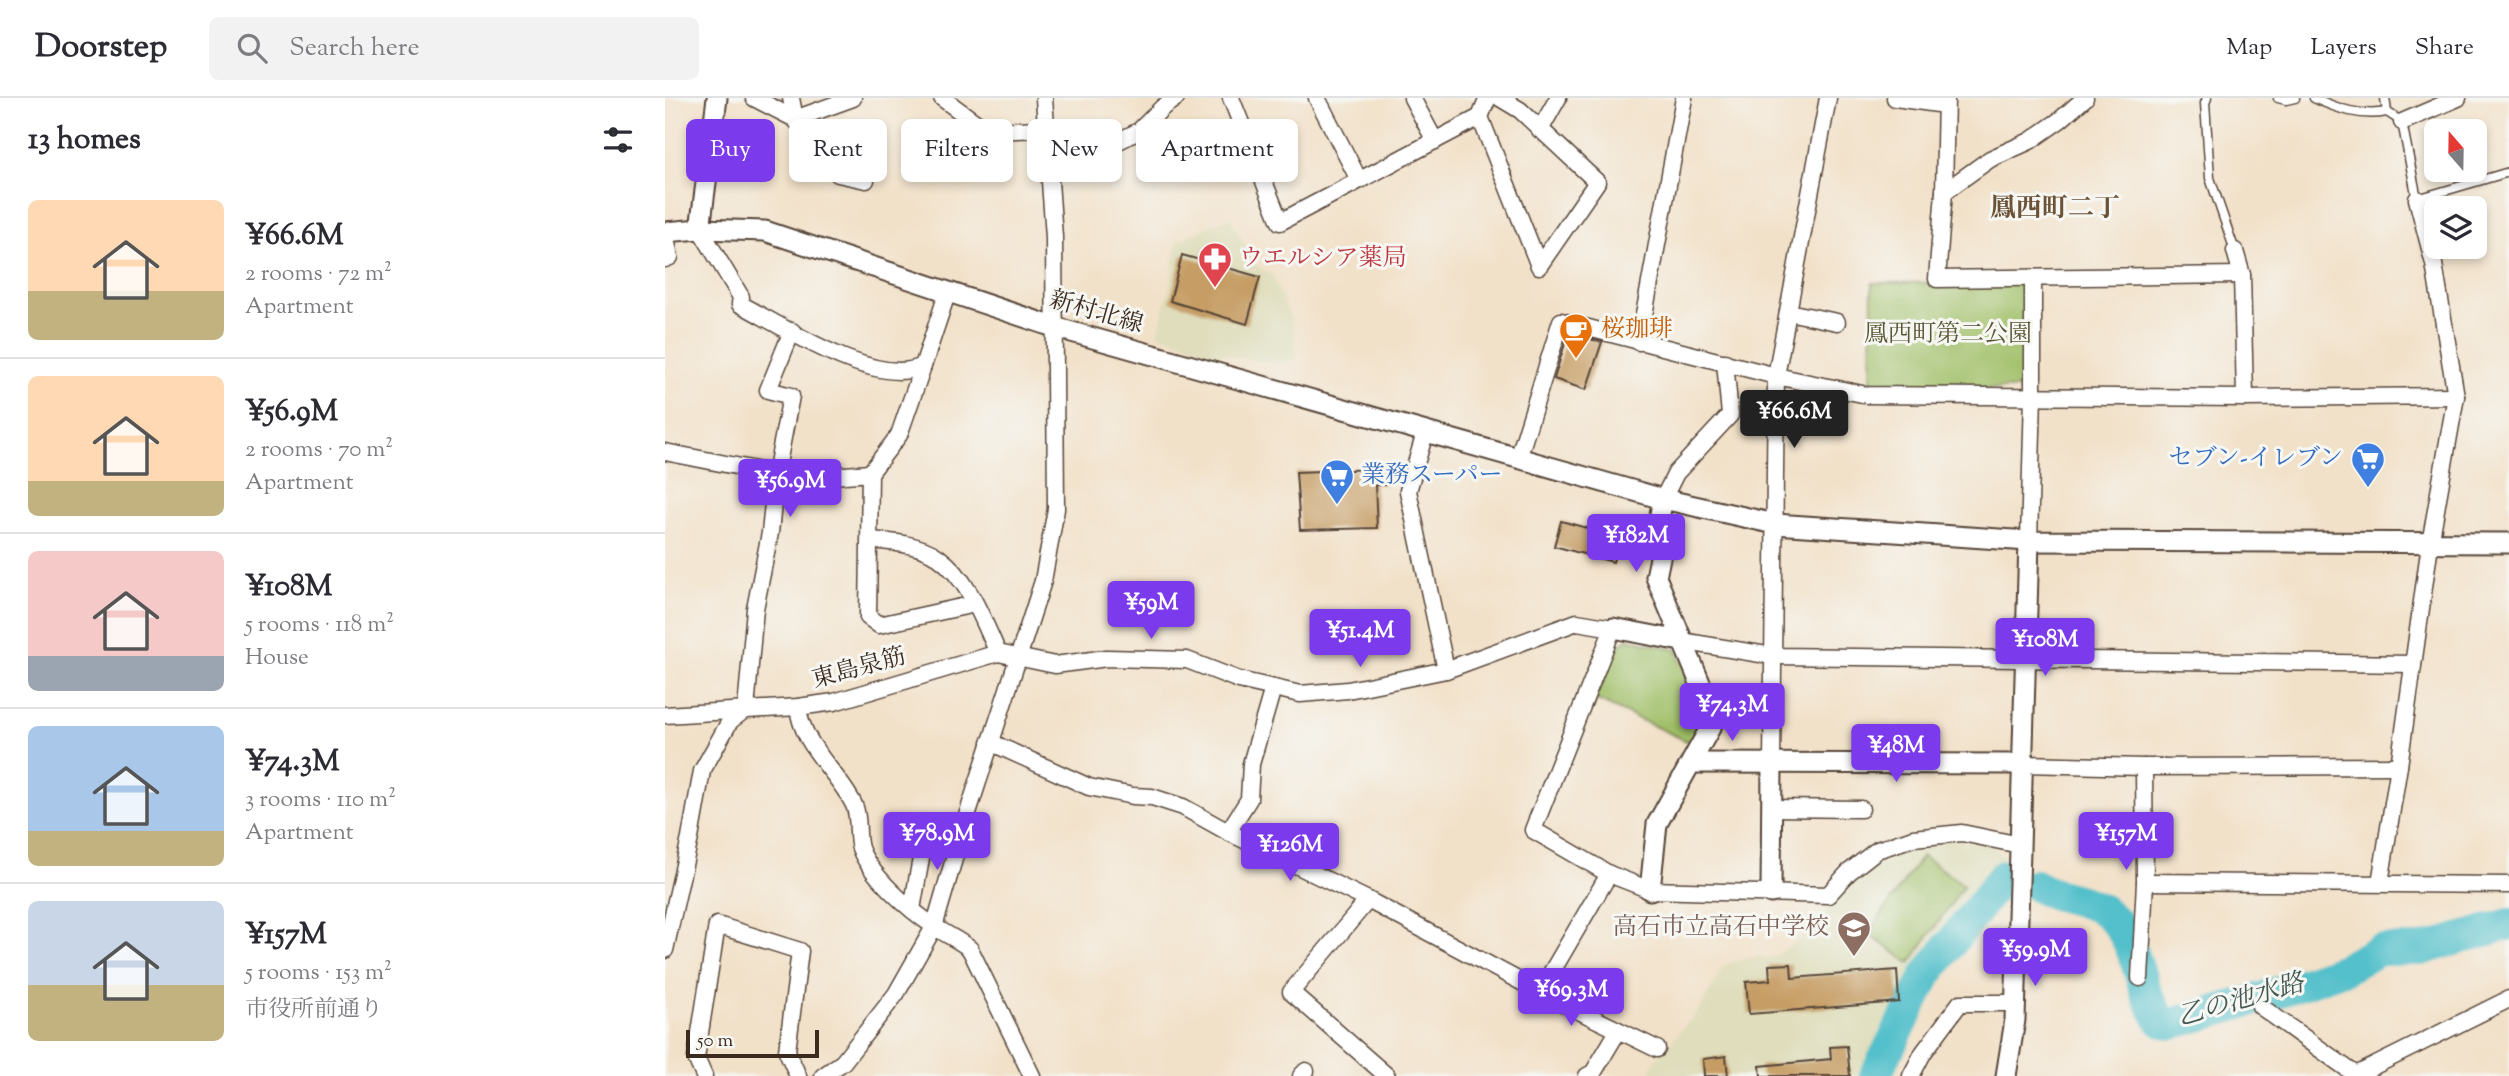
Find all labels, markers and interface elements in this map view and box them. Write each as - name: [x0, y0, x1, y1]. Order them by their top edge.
- search box: [209, 17, 699, 80]
- text: Doorstep: [35, 24, 167, 72]
- icon: search: [233, 29, 271, 67]
- text: Search here: [289, 30, 420, 67]
- text: Map: [2226, 31, 2272, 65]
- text: Layers: [2310, 31, 2377, 65]
- text: Share: [2415, 31, 2474, 65]
- text: 13 homes: [28, 119, 141, 162]
- chip: Buy: [686, 119, 775, 182]
- chip: Rent: [789, 119, 887, 182]
- chip: Filters: [901, 119, 1013, 182]
- chip: New: [1027, 119, 1122, 182]
- chip: Apartment: [1136, 119, 1298, 182]
- north arrow: [2424, 119, 2487, 182]
- map controls: [2424, 119, 2487, 259]
- icon: filters: [599, 121, 637, 159]
- district label: 鳳西町二丁: [1990, 191, 2120, 228]
- button: layers: [2424, 196, 2487, 259]
- text: ¥66.6M: [245, 215, 344, 258]
- icon: home: [84, 228, 168, 312]
- pharmacy icon: ウエルシア薬局: [1196, 240, 1234, 289]
- place label: ウエルシア薬局: [1239, 242, 1406, 276]
- text: 2 rooms · 72 m²: [245, 258, 392, 291]
- street label: 新村北線: [1045, 283, 1147, 343]
- text: Apartment: [245, 291, 354, 324]
- cafe icon: 桜珈琲: [1557, 311, 1595, 360]
- place label: 桜珈琲: [1601, 313, 1673, 347]
- park label: 鳳西町第二公園: [1864, 318, 2032, 352]
- pin: ¥66.6M: [1737, 390, 1851, 450]
- text: ¥56.9M: [245, 391, 338, 434]
- text: ¥66.6M: [1756, 396, 1832, 429]
- icon: home: [84, 404, 168, 488]
- text: 2 rooms · 70 m²: [245, 434, 393, 467]
- supermarket icon: セブン-イレブン: [2349, 440, 2387, 489]
- place label: セブン-イレブン: [2169, 442, 2343, 476]
- supermarket icon: 業務スーパー: [1318, 457, 1356, 506]
- place label: 業務スーパー: [1361, 459, 1503, 493]
- pin: ¥56.9M: [733, 460, 847, 519]
- text: ¥56.9M: [754, 465, 826, 498]
- text: Apartment: [245, 467, 354, 500]
- pin: ¥182M: [1587, 514, 1685, 574]
- text: ¥182M: [1603, 520, 1669, 553]
- text: ¥108M: [245, 566, 332, 609]
- icon: home: [84, 579, 168, 663]
- pin: ¥59M: [1110, 582, 1192, 641]
- text: ¥59M: [1124, 587, 1179, 620]
- text: 5 rooms · 118 m²: [245, 609, 394, 642]
- pin: ¥51.4M: [1303, 610, 1417, 669]
- text: ¥51.4M: [1325, 615, 1395, 648]
- pin: ¥108M: [1996, 618, 2094, 678]
- text: ¥108M: [2012, 624, 2078, 657]
- street label: 東島泉筋: [808, 640, 910, 698]
- text: House: [245, 642, 309, 675]
- pin: ¥74.3M: [1675, 684, 1789, 743]
- text: ¥74.3M: [1696, 689, 1768, 722]
- pin: ¥48M: [1855, 724, 1937, 784]
- text: ¥48M: [1867, 730, 1925, 763]
- text: ¥74.3M: [245, 741, 340, 784]
- icon: home: [84, 754, 168, 838]
- text: 3 rooms · 110 m²: [245, 784, 396, 817]
- pin: ¥78.9M: [880, 812, 994, 872]
- pin: ¥157M: [2077, 812, 2175, 872]
- text: Apartment: [245, 817, 354, 850]
- text: ¥78.9M: [899, 818, 975, 851]
- text: ¥157M: [2095, 818, 2157, 851]
- pin: ¥126M: [1241, 824, 1339, 883]
- text: ¥126M: [1257, 829, 1323, 862]
- school or university icon: 高石市立高石中学校: [1835, 909, 1873, 958]
- place label: 高石市立高石中学校: [1613, 911, 1829, 945]
- text: ¥157M: [245, 914, 327, 957]
- pin: ¥59.9M: [1978, 928, 2092, 988]
- icon: home: [84, 929, 168, 1013]
- text: ¥59.9M: [1999, 934, 2071, 967]
- text: 5 rooms · 153 m²: [245, 957, 392, 990]
- water label: 乙の池水路: [2173, 965, 2310, 1037]
- pin: ¥69.3M: [1514, 968, 1628, 1028]
- text: ¥69.3M: [1534, 974, 1608, 1007]
- text: 市役所前通り: [245, 994, 383, 1027]
- scale bar: [686, 1027, 819, 1059]
- text: 50 m: [697, 1028, 733, 1055]

